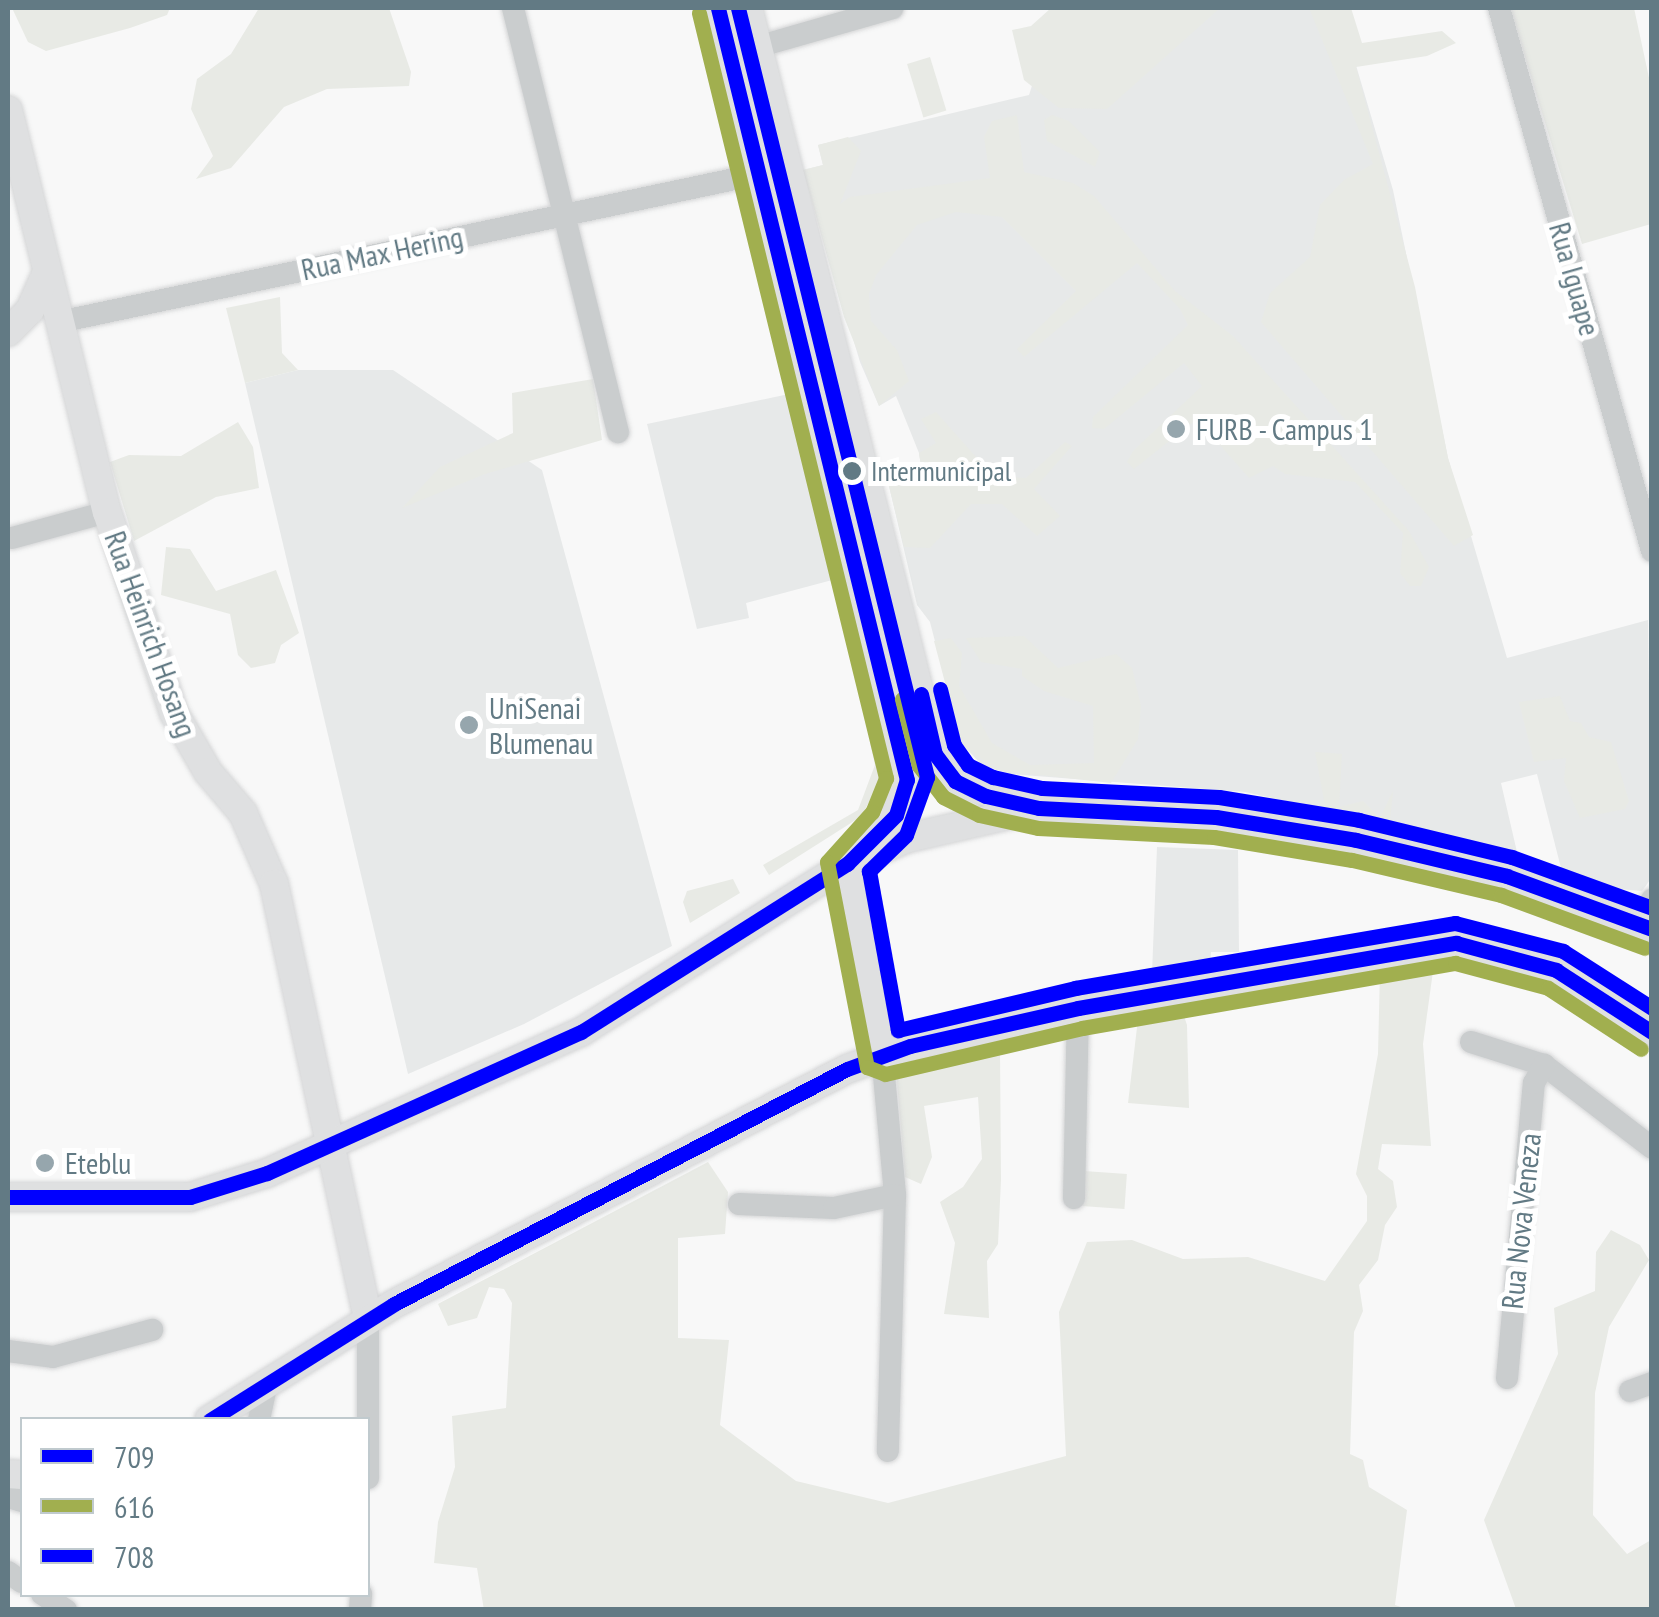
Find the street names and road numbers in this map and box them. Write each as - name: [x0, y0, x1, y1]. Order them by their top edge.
- street label: Rua Max Hering: [298, 218, 466, 288]
- street label: Rua Iguape: [1542, 218, 1608, 340]
- street label: Rua Heinrich Hosang: [97, 526, 205, 742]
- street label: Rua Nova Veneza: [1494, 1131, 1548, 1311]

